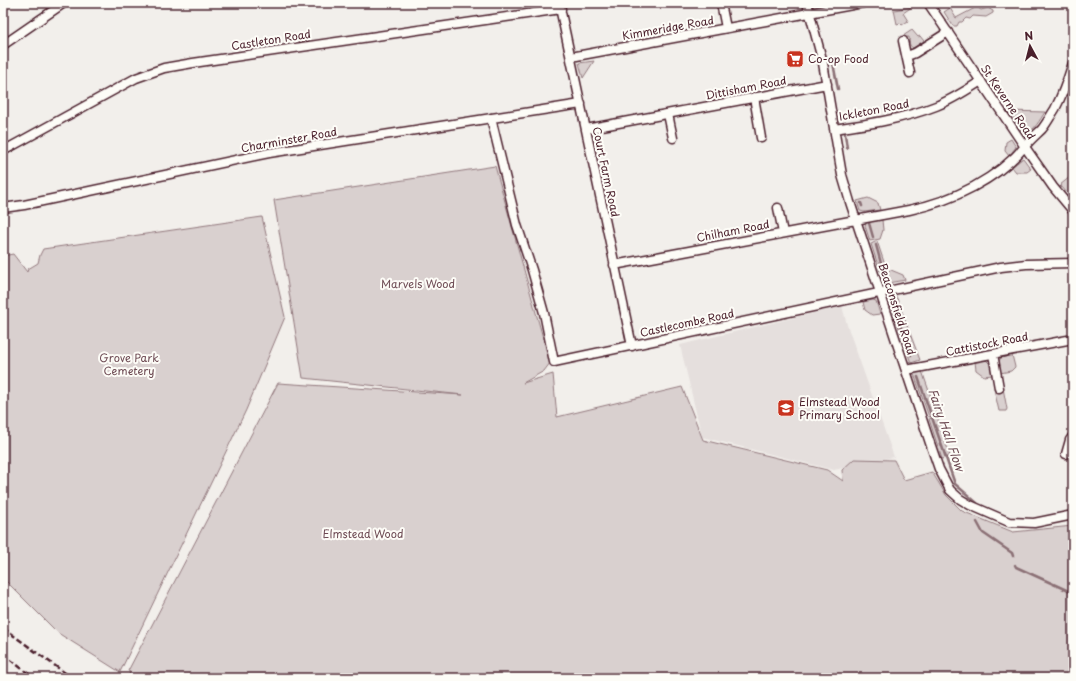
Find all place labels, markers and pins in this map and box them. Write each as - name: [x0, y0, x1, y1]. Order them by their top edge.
- supermarket icon: Co-op Food: [785, 49, 805, 69]
- place label: Co-op Food: [808, 50, 869, 67]
- place label: Elmstead Wood Primary School: [799, 393, 880, 423]
- school or university icon: Elmstead Wood Primary School: [776, 398, 796, 418]

